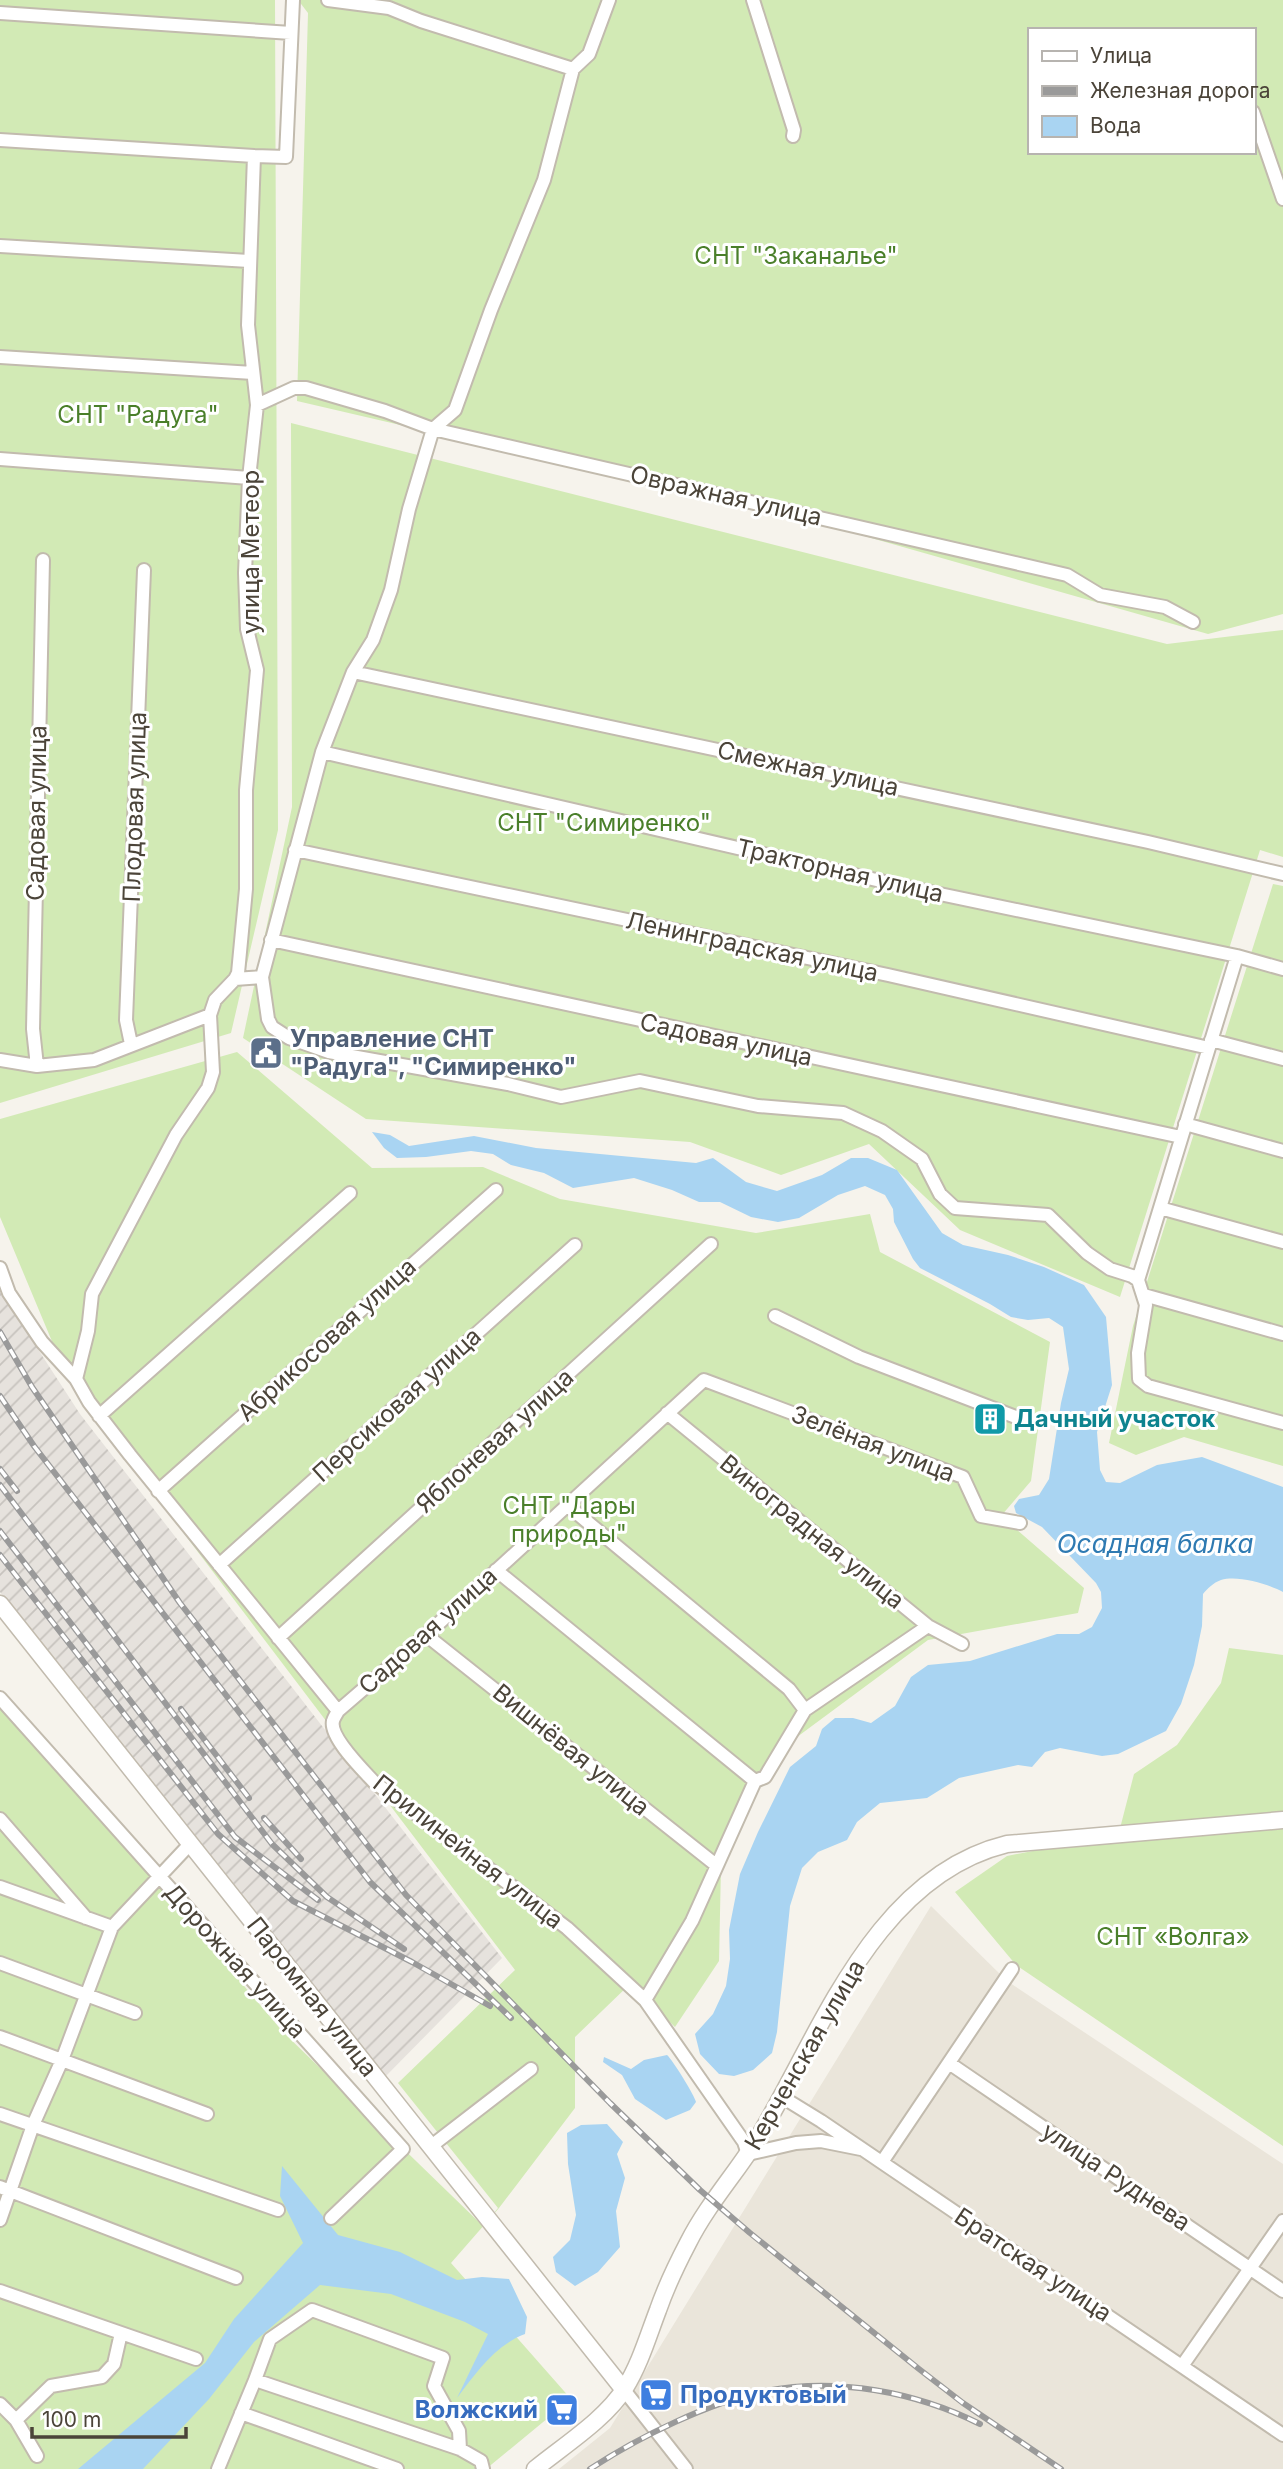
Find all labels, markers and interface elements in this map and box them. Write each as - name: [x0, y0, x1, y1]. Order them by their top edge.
- legend: [1028, 28, 1255, 154]
- text: Улица: [1090, 43, 1152, 68]
- text: Железная дорога: [1090, 78, 1270, 103]
- text: Вода: [1090, 113, 1141, 138]
- park label: СНТ "Заканалье": [694, 241, 898, 270]
- park label: СНТ "Радуга": [57, 400, 219, 429]
- street label: Овражная улица: [628, 459, 825, 532]
- street label: улица Метеор: [236, 470, 265, 634]
- street label: Плодовая улица: [117, 711, 152, 903]
- street label: Садовая улица: [20, 725, 53, 901]
- street label: Смежная улица: [715, 735, 902, 802]
- park label: СНТ "Симиренко": [497, 808, 711, 837]
- street label: Тракторная улица: [734, 833, 946, 908]
- street label: Ленинградская улица: [623, 906, 881, 987]
- street label: Садовая улица: [637, 1007, 815, 1072]
- place label: Управление СНТ "Радуга", "Симиренко": [290, 1024, 577, 1081]
- public building icon: Управление СНТ "Радуга", "Симиренко": [247, 1034, 285, 1072]
- street label: Абрикосовая улица: [232, 1252, 422, 1427]
- street label: Персиковая улица: [306, 1321, 487, 1488]
- street label: Яблоневая улица: [410, 1362, 579, 1519]
- street label: Зелёная улица: [787, 1399, 959, 1488]
- building icon: Дачный участок: [971, 1400, 1009, 1438]
- place label: Дачный участок: [1014, 1404, 1215, 1433]
- street label: Виноградная улица: [714, 1448, 910, 1615]
- park label: СНТ "Дары природы": [502, 1491, 636, 1548]
- water label: Осадная балка: [1057, 1528, 1253, 1559]
- street label: Садовая улица: [353, 1561, 503, 1700]
- street label: Вишнёвая улица: [487, 1678, 655, 1822]
- street label: Прилинейная улица: [368, 1768, 569, 1935]
- street label: Дорожная улица: [158, 1877, 312, 2044]
- street label: Паромная улица: [241, 1911, 384, 2082]
- park label: СНТ «Волга»: [1096, 1922, 1250, 1951]
- street label: Керченская улица: [738, 1955, 871, 2155]
- street label: улица Руднева: [1036, 2116, 1196, 2237]
- street label: Братская улица: [949, 2201, 1117, 2328]
- supermarket icon: Продуктовый: [637, 2376, 675, 2414]
- place label: Продуктовый: [680, 2380, 847, 2409]
- supermarket icon: Волжский: [543, 2391, 581, 2429]
- place label: Волжский: [415, 2395, 538, 2424]
- scale bar: [32, 2396, 186, 2440]
- text: 100 m: [42, 2407, 101, 2432]

